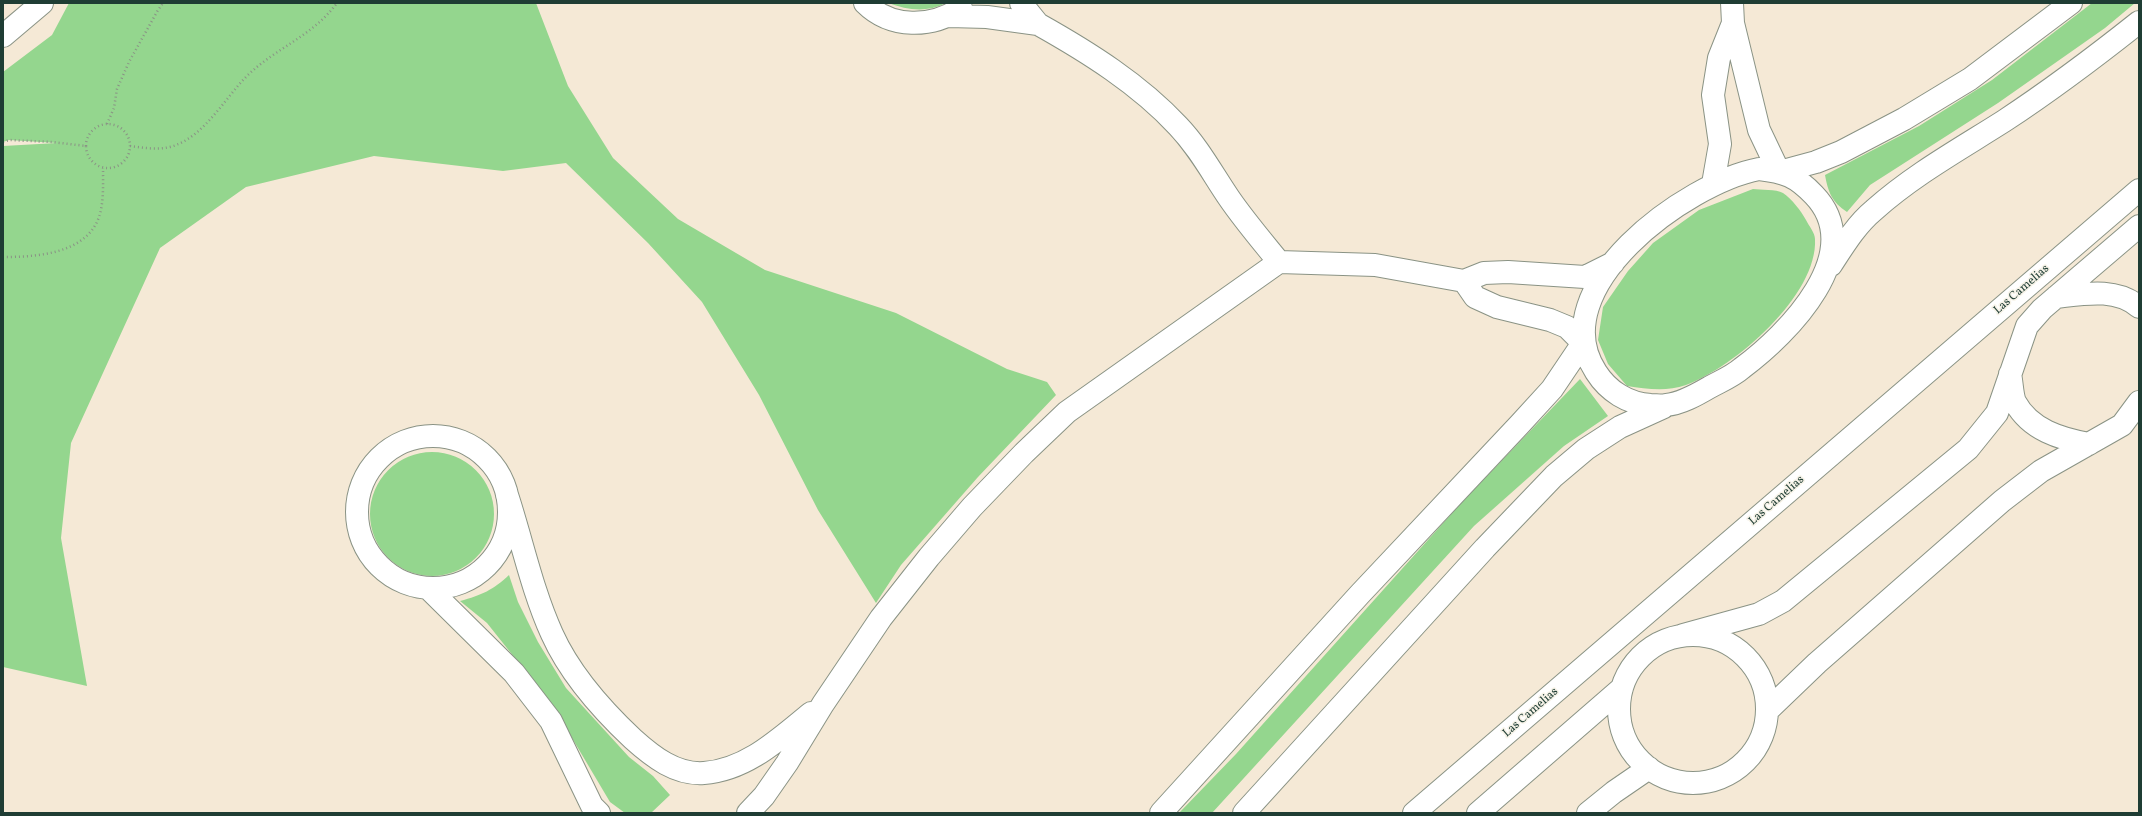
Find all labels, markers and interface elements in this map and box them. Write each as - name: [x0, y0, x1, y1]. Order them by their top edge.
- street label: Las Camelias: [1991, 262, 2053, 318]
- street label: Las Camelias: [1746, 473, 1808, 529]
- street label: Las Camelias: [1500, 685, 1562, 741]

